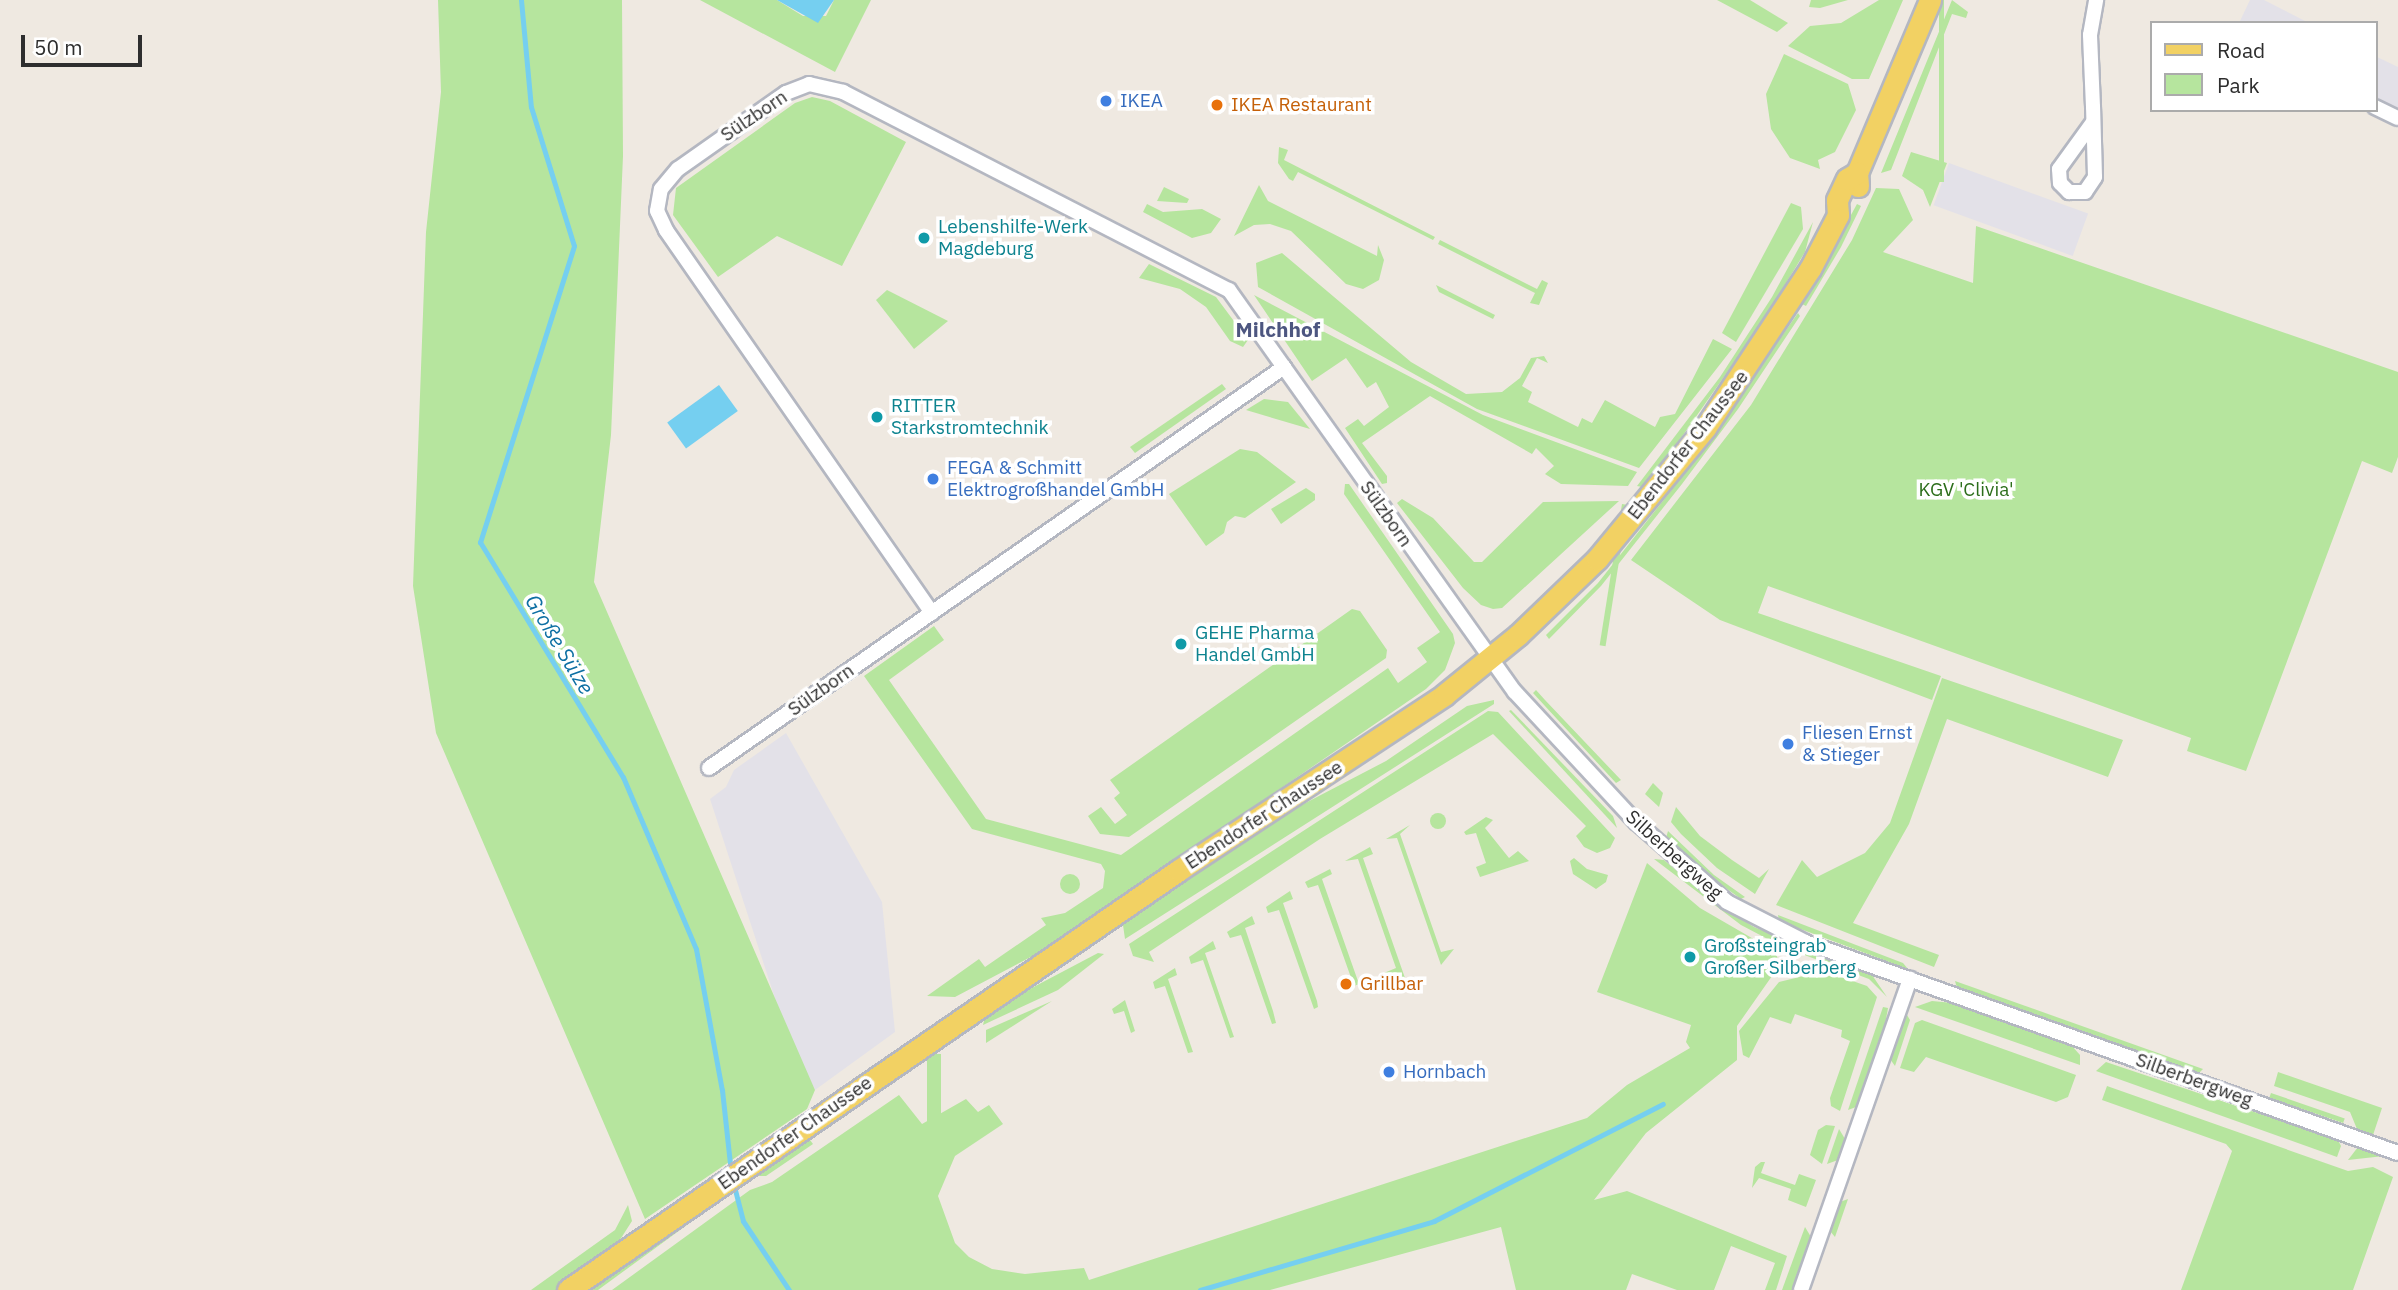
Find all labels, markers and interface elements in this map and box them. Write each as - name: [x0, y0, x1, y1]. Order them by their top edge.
- scale bar: [24, 21, 145, 65]
- legend: [2150, 21, 2377, 112]
- text: 50 m: [34, 33, 83, 61]
- text: Road: [2217, 36, 2265, 64]
- text: Park: [2217, 71, 2260, 99]
- street label: Sülzborn: [716, 86, 792, 146]
- place label: IKEA: [1120, 90, 1163, 112]
- marker: IKEA: [1098, 93, 1114, 109]
- place label: IKEA Restaurant: [1231, 94, 1372, 116]
- marker: IKEA Restaurant: [1209, 97, 1225, 113]
- place label: Lebenshilfe-Werk Magdeburg: [938, 216, 1088, 260]
- marker: Lebenshilfe-Werk Magdeburg: [916, 230, 932, 246]
- district label: Milchhof: [1236, 316, 1320, 342]
- street label: Ebendorfer Chaussee: [1623, 366, 1753, 524]
- place label: RITTER Starkstromtechnik: [891, 395, 1048, 439]
- marker: RITTER Starkstromtechnik: [869, 409, 885, 425]
- place label: FEGA & Schmitt Elektrogroßhandel GmbH: [947, 457, 1164, 501]
- marker: FEGA & Schmitt Elektrogroßhandel GmbH: [925, 471, 941, 487]
- street label: Sülzborn: [1355, 477, 1417, 551]
- park label: KGV 'Clivia': [1918, 479, 2014, 501]
- water label: Große Sülze: [520, 590, 600, 698]
- place label: GEHE Pharma Handel GmbH: [1195, 622, 1315, 666]
- marker: GEHE Pharma Handel GmbH: [1173, 636, 1189, 652]
- street label: Sülzborn: [784, 659, 858, 721]
- place label: Fliesen Ernst & Stieger: [1802, 722, 1913, 766]
- marker: Fliesen Ernst & Stieger: [1780, 736, 1796, 752]
- street label: Ebendorfer Chaussee: [1181, 756, 1347, 874]
- street label: Silberbergweg: [1621, 806, 1727, 904]
- place label: Großsteingrab Großer Silberberg: [1704, 935, 1856, 979]
- marker: Großsteingrab Großer Silberberg: [1682, 949, 1698, 965]
- place label: Grillbar: [1360, 973, 1423, 995]
- marker: Grillbar: [1338, 976, 1354, 992]
- street label: Silberbergweg: [2133, 1048, 2255, 1112]
- place label: Hornbach: [1403, 1061, 1486, 1083]
- marker: Hornbach: [1381, 1064, 1397, 1080]
- street label: Ebendorfer Chaussee: [714, 1071, 876, 1195]

